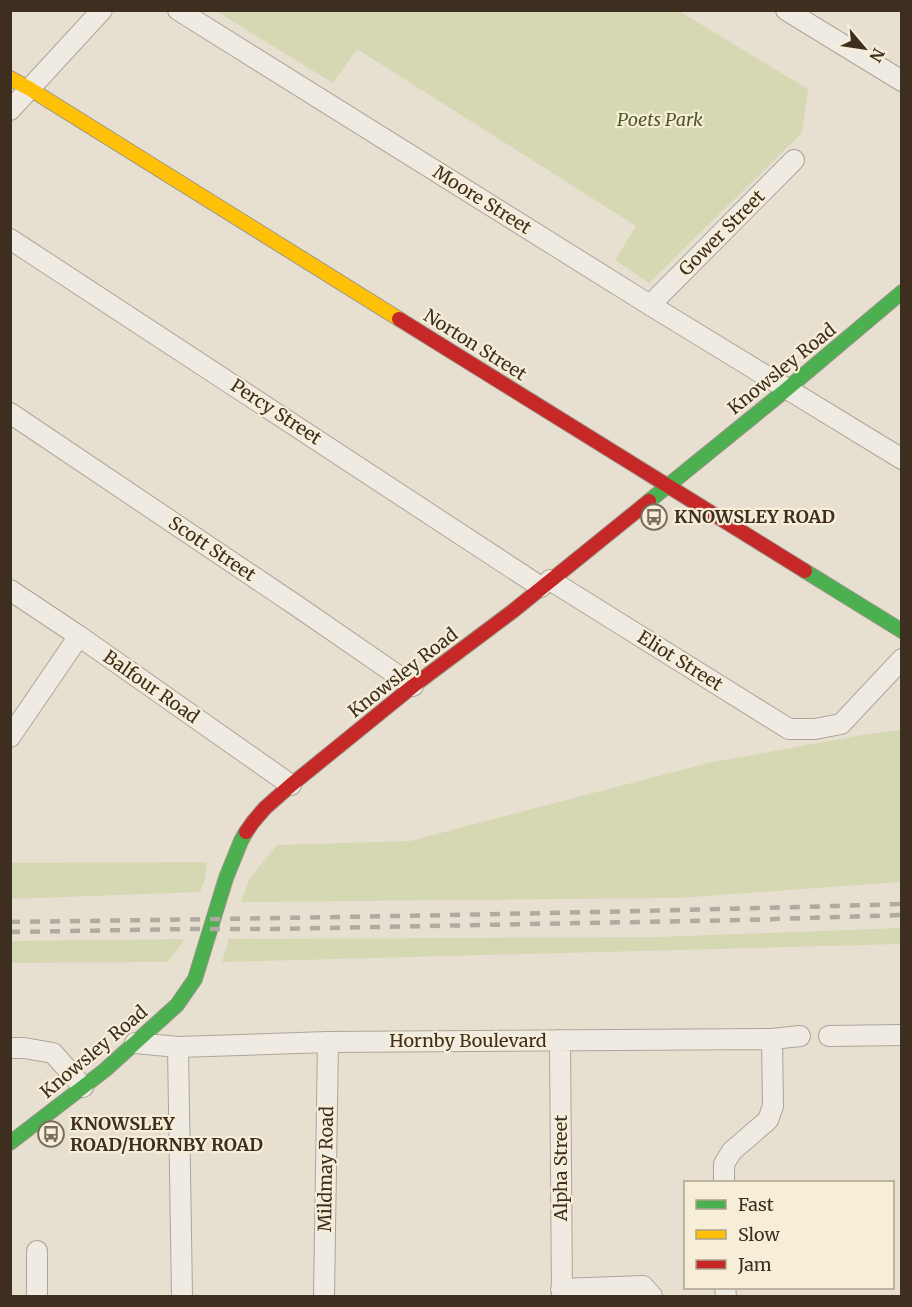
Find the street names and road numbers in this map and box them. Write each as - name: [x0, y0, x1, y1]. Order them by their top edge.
- street label: Moore Street: [429, 160, 536, 239]
- street label: Gower Street: [674, 185, 769, 280]
- street label: Norton Street: [419, 304, 531, 385]
- street label: Knowsley Road: [723, 318, 841, 419]
- street label: Percy Street: [227, 374, 326, 449]
- street label: Scott Street: [164, 511, 260, 586]
- street label: Knowsley Road: [343, 623, 462, 722]
- street label: Eliot Street: [633, 625, 727, 696]
- street label: Balfour Road: [99, 645, 204, 728]
- street label: Knowsley Road: [36, 1000, 152, 1103]
- street label: Hornby Boulevard: [389, 1029, 547, 1052]
- street label: Mildmay Road: [313, 1106, 338, 1232]
- street label: Alpha Street: [549, 1115, 572, 1222]

